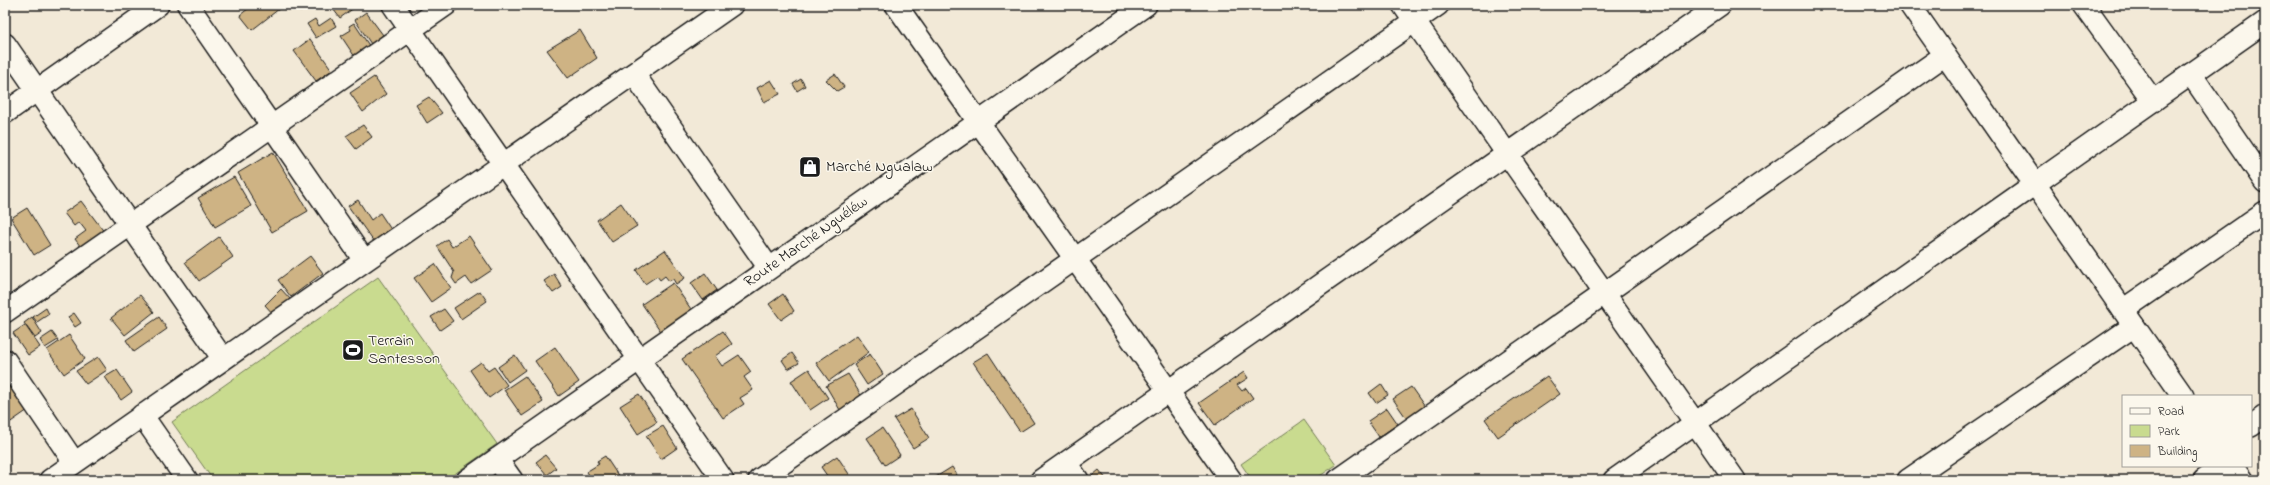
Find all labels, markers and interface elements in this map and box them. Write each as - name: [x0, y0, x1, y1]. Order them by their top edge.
- shop icon: Marché Ngualaw: [797, 154, 823, 180]
- place label: Marché Ngualaw: [826, 155, 933, 179]
- street label: Route Marché Nguéléw: [739, 190, 873, 294]
- place label: Terrain Santesson: [368, 329, 440, 371]
- sports icon: Terrain Santesson: [340, 337, 366, 363]
- legend: [2122, 395, 2252, 467]
- text: Road: [2158, 403, 2184, 421]
- text: Park: [2158, 423, 2180, 441]
- text: Building: [2157, 443, 2197, 462]

